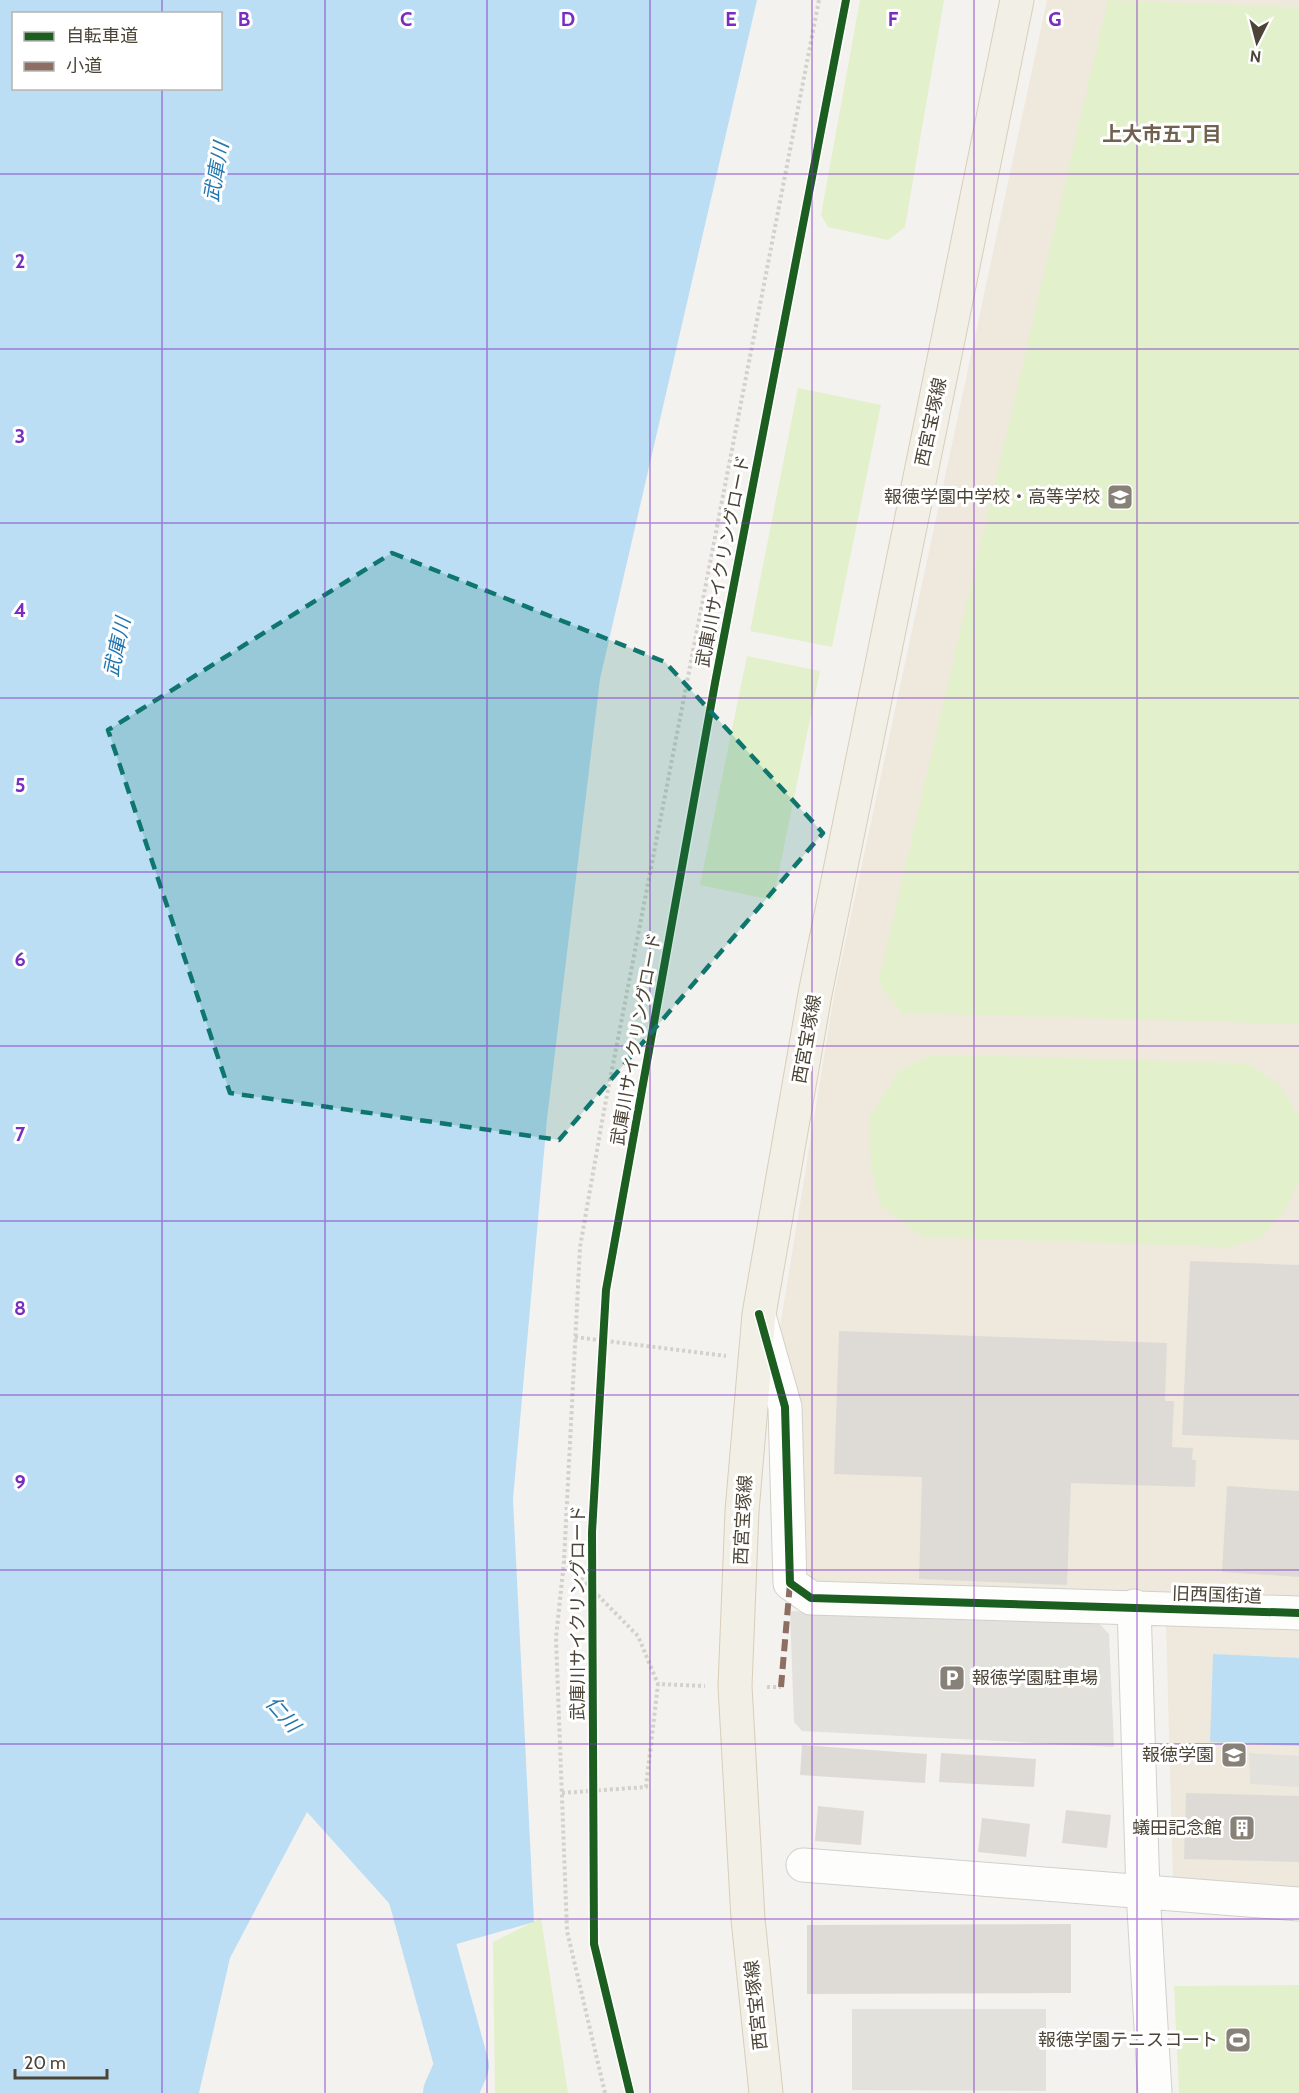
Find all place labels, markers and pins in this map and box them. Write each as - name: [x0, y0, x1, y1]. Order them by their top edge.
- school or university icon: 報徳学園中学校・高等学校: [1105, 482, 1135, 512]
- place label: 報徳学園中学校・高等学校: [884, 486, 1100, 508]
- parking icon: 報徳学園駐車場: [937, 1663, 967, 1693]
- place label: 報徳学園駐車場: [972, 1667, 1098, 1689]
- school or university icon: 報徳学園: [1219, 1740, 1249, 1770]
- place label: 報徳学園: [1142, 1744, 1214, 1766]
- building icon: 蟻田記念館: [1227, 1813, 1257, 1843]
- place label: 蟻田記念館: [1132, 1817, 1222, 1839]
- sports icon: 報徳学園テニスコート: [1223, 2025, 1253, 2055]
- place label: 報徳学園テニスコート: [1038, 2029, 1218, 2051]

